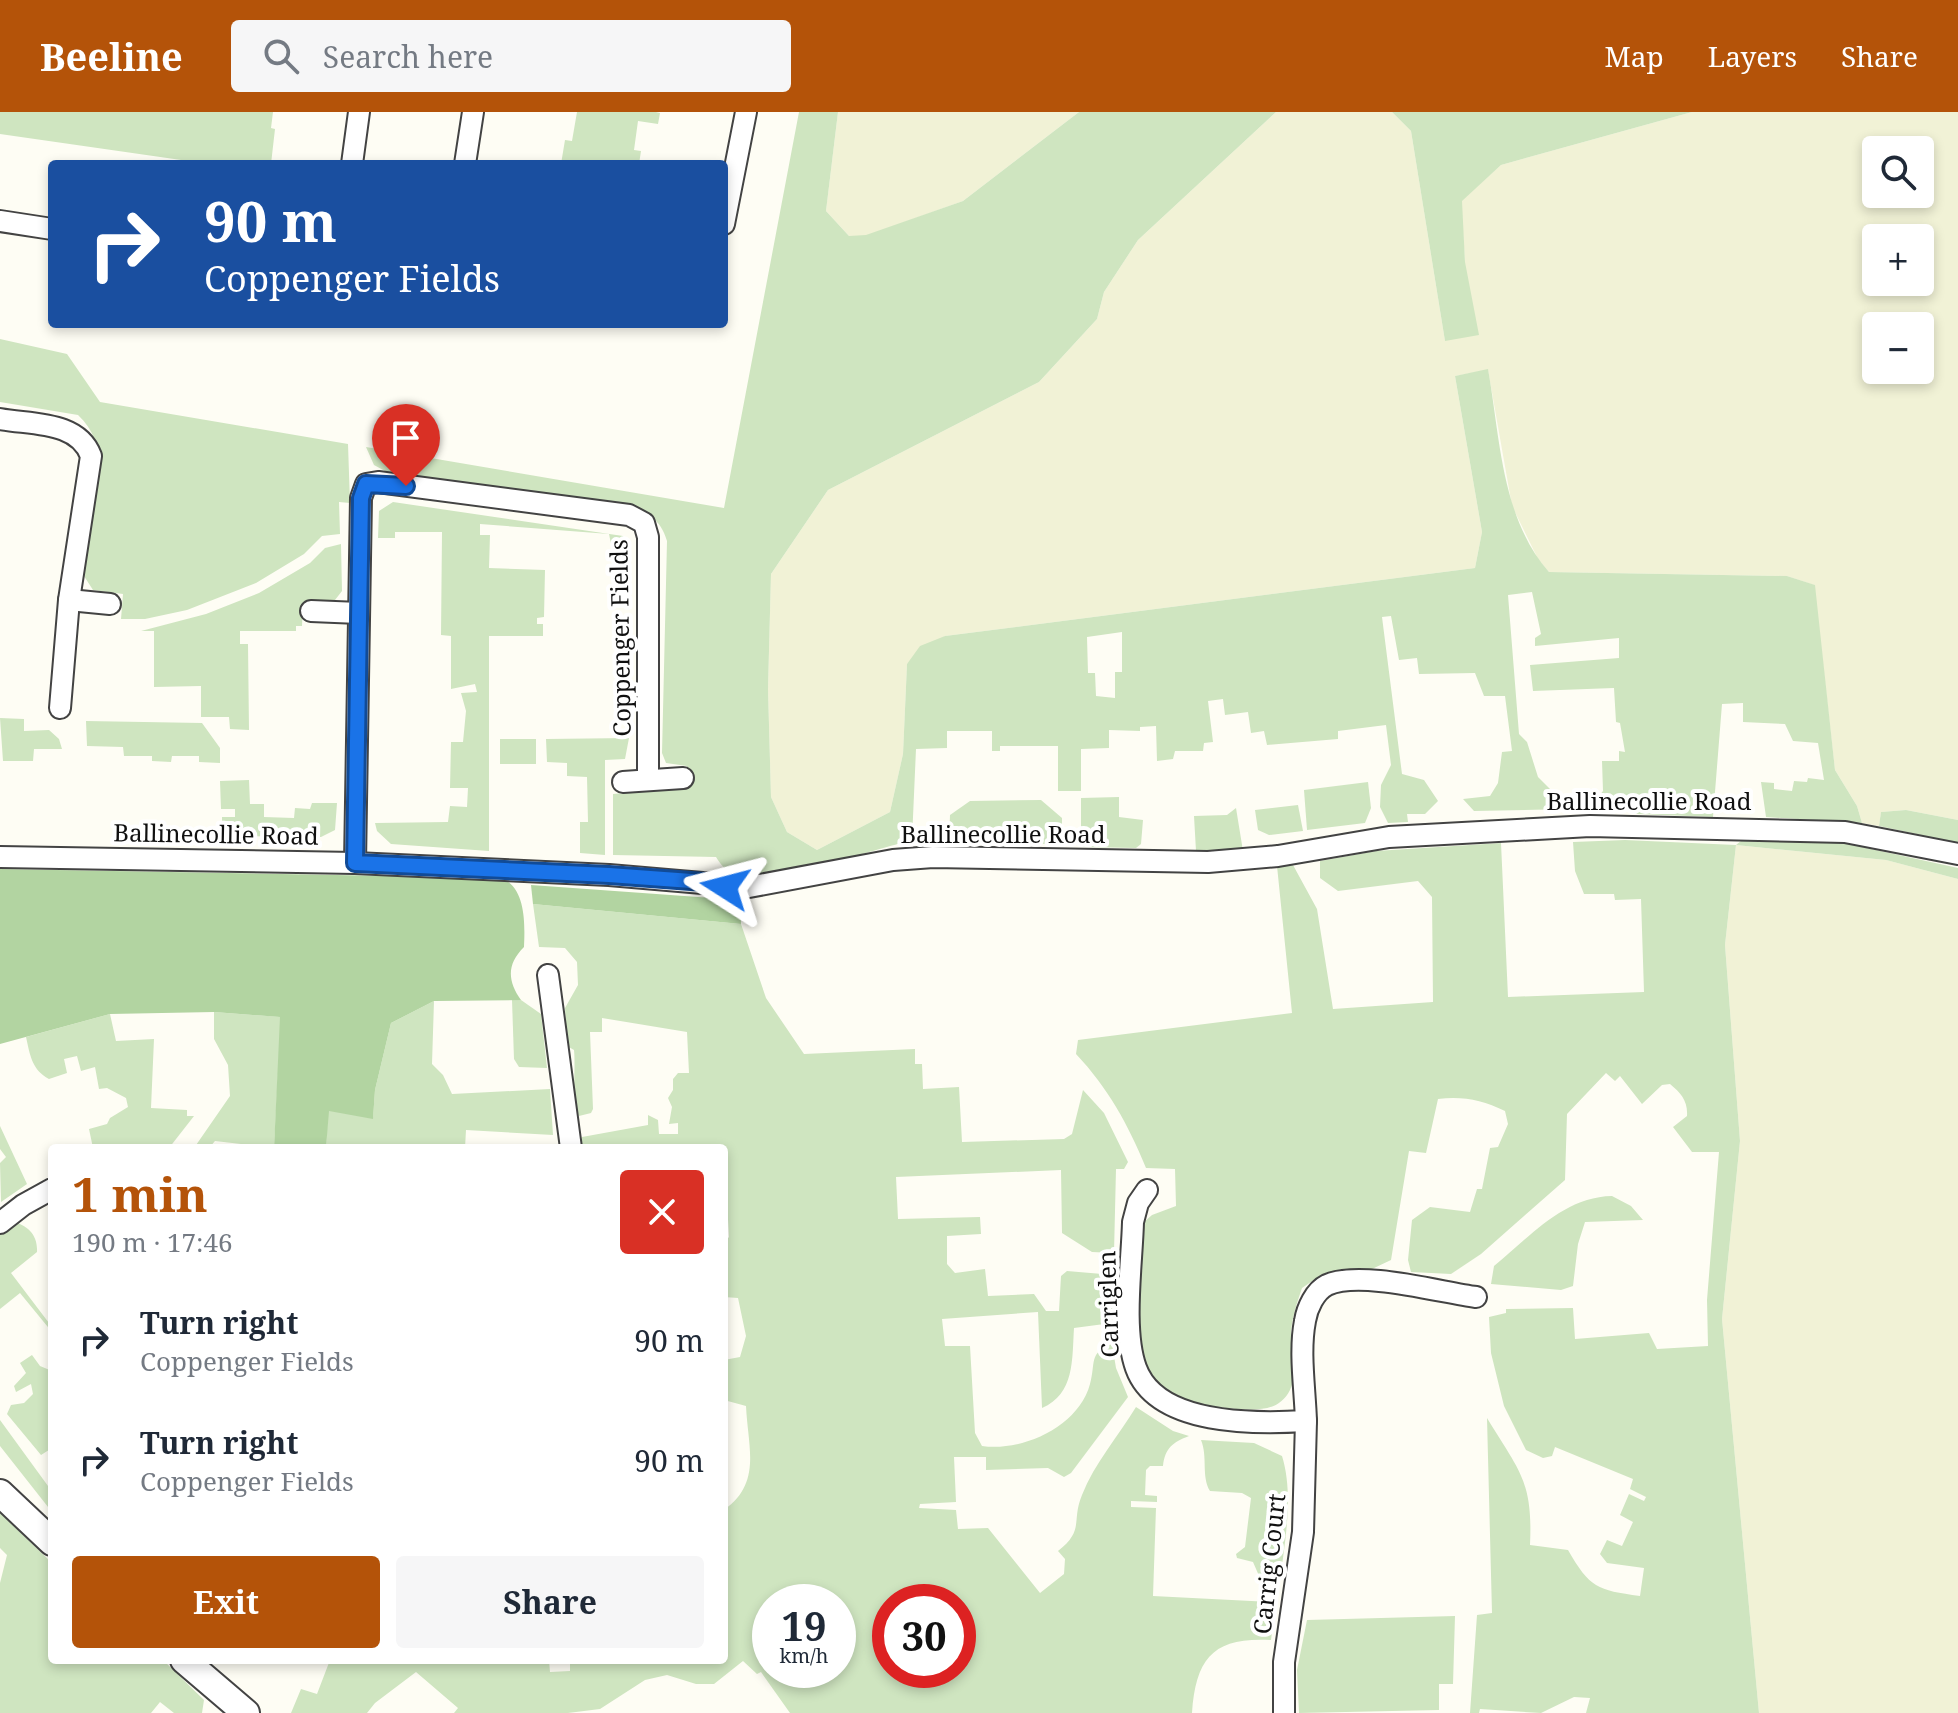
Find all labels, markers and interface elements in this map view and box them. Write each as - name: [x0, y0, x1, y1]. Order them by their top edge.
- search box: [231, 20, 791, 92]
- text: Beeline: [40, 30, 183, 82]
- icon: search: [259, 34, 303, 78]
- text: Search here: [323, 36, 493, 77]
- text: Map: [1605, 37, 1664, 75]
- text: Layers: [1708, 37, 1797, 75]
- text: Share: [1841, 37, 1918, 75]
- map controls: [1862, 136, 1934, 384]
- button: search: [1862, 136, 1934, 208]
- text: 90 m: [204, 182, 337, 258]
- icon: right: [72, 192, 176, 296]
- button: +: [1862, 224, 1934, 296]
- text: Coppenger Fields: [204, 254, 500, 303]
- button: −: [1862, 312, 1934, 384]
- pin: [372, 404, 440, 486]
- icon: arrive: [384, 416, 428, 460]
- street label: Coppenger Fields: [601, 539, 638, 737]
- street label: Ballinecollie Road: [1546, 784, 1752, 817]
- street label: Ballinecollie Road: [113, 815, 319, 852]
- street label: Ballinecollie Road: [900, 817, 1106, 850]
- position arrow: [683, 845, 767, 929]
- text: 1 min: [72, 1161, 208, 1226]
- button: close: [620, 1170, 704, 1254]
- text: 190 m · 17:46: [72, 1224, 233, 1260]
- street label: Carriglen: [1089, 1250, 1126, 1358]
- text: Turn right: [140, 1302, 298, 1343]
- icon: right: [72, 1318, 116, 1362]
- text: 90 m: [634, 1320, 704, 1361]
- text: Coppenger Fields: [140, 1343, 354, 1379]
- text: Turn right: [140, 1422, 298, 1463]
- icon: right: [72, 1438, 116, 1482]
- text: 90 m: [634, 1440, 704, 1481]
- text: Coppenger Fields: [140, 1463, 354, 1499]
- street label: Carrig Court: [1245, 1492, 1292, 1636]
- button: Exit: [72, 1556, 380, 1648]
- button: Share: [396, 1556, 704, 1648]
- speed limit sign: 30: [872, 1584, 976, 1688]
- text: 19: [781, 1598, 827, 1653]
- text: km/h: [779, 1642, 829, 1669]

